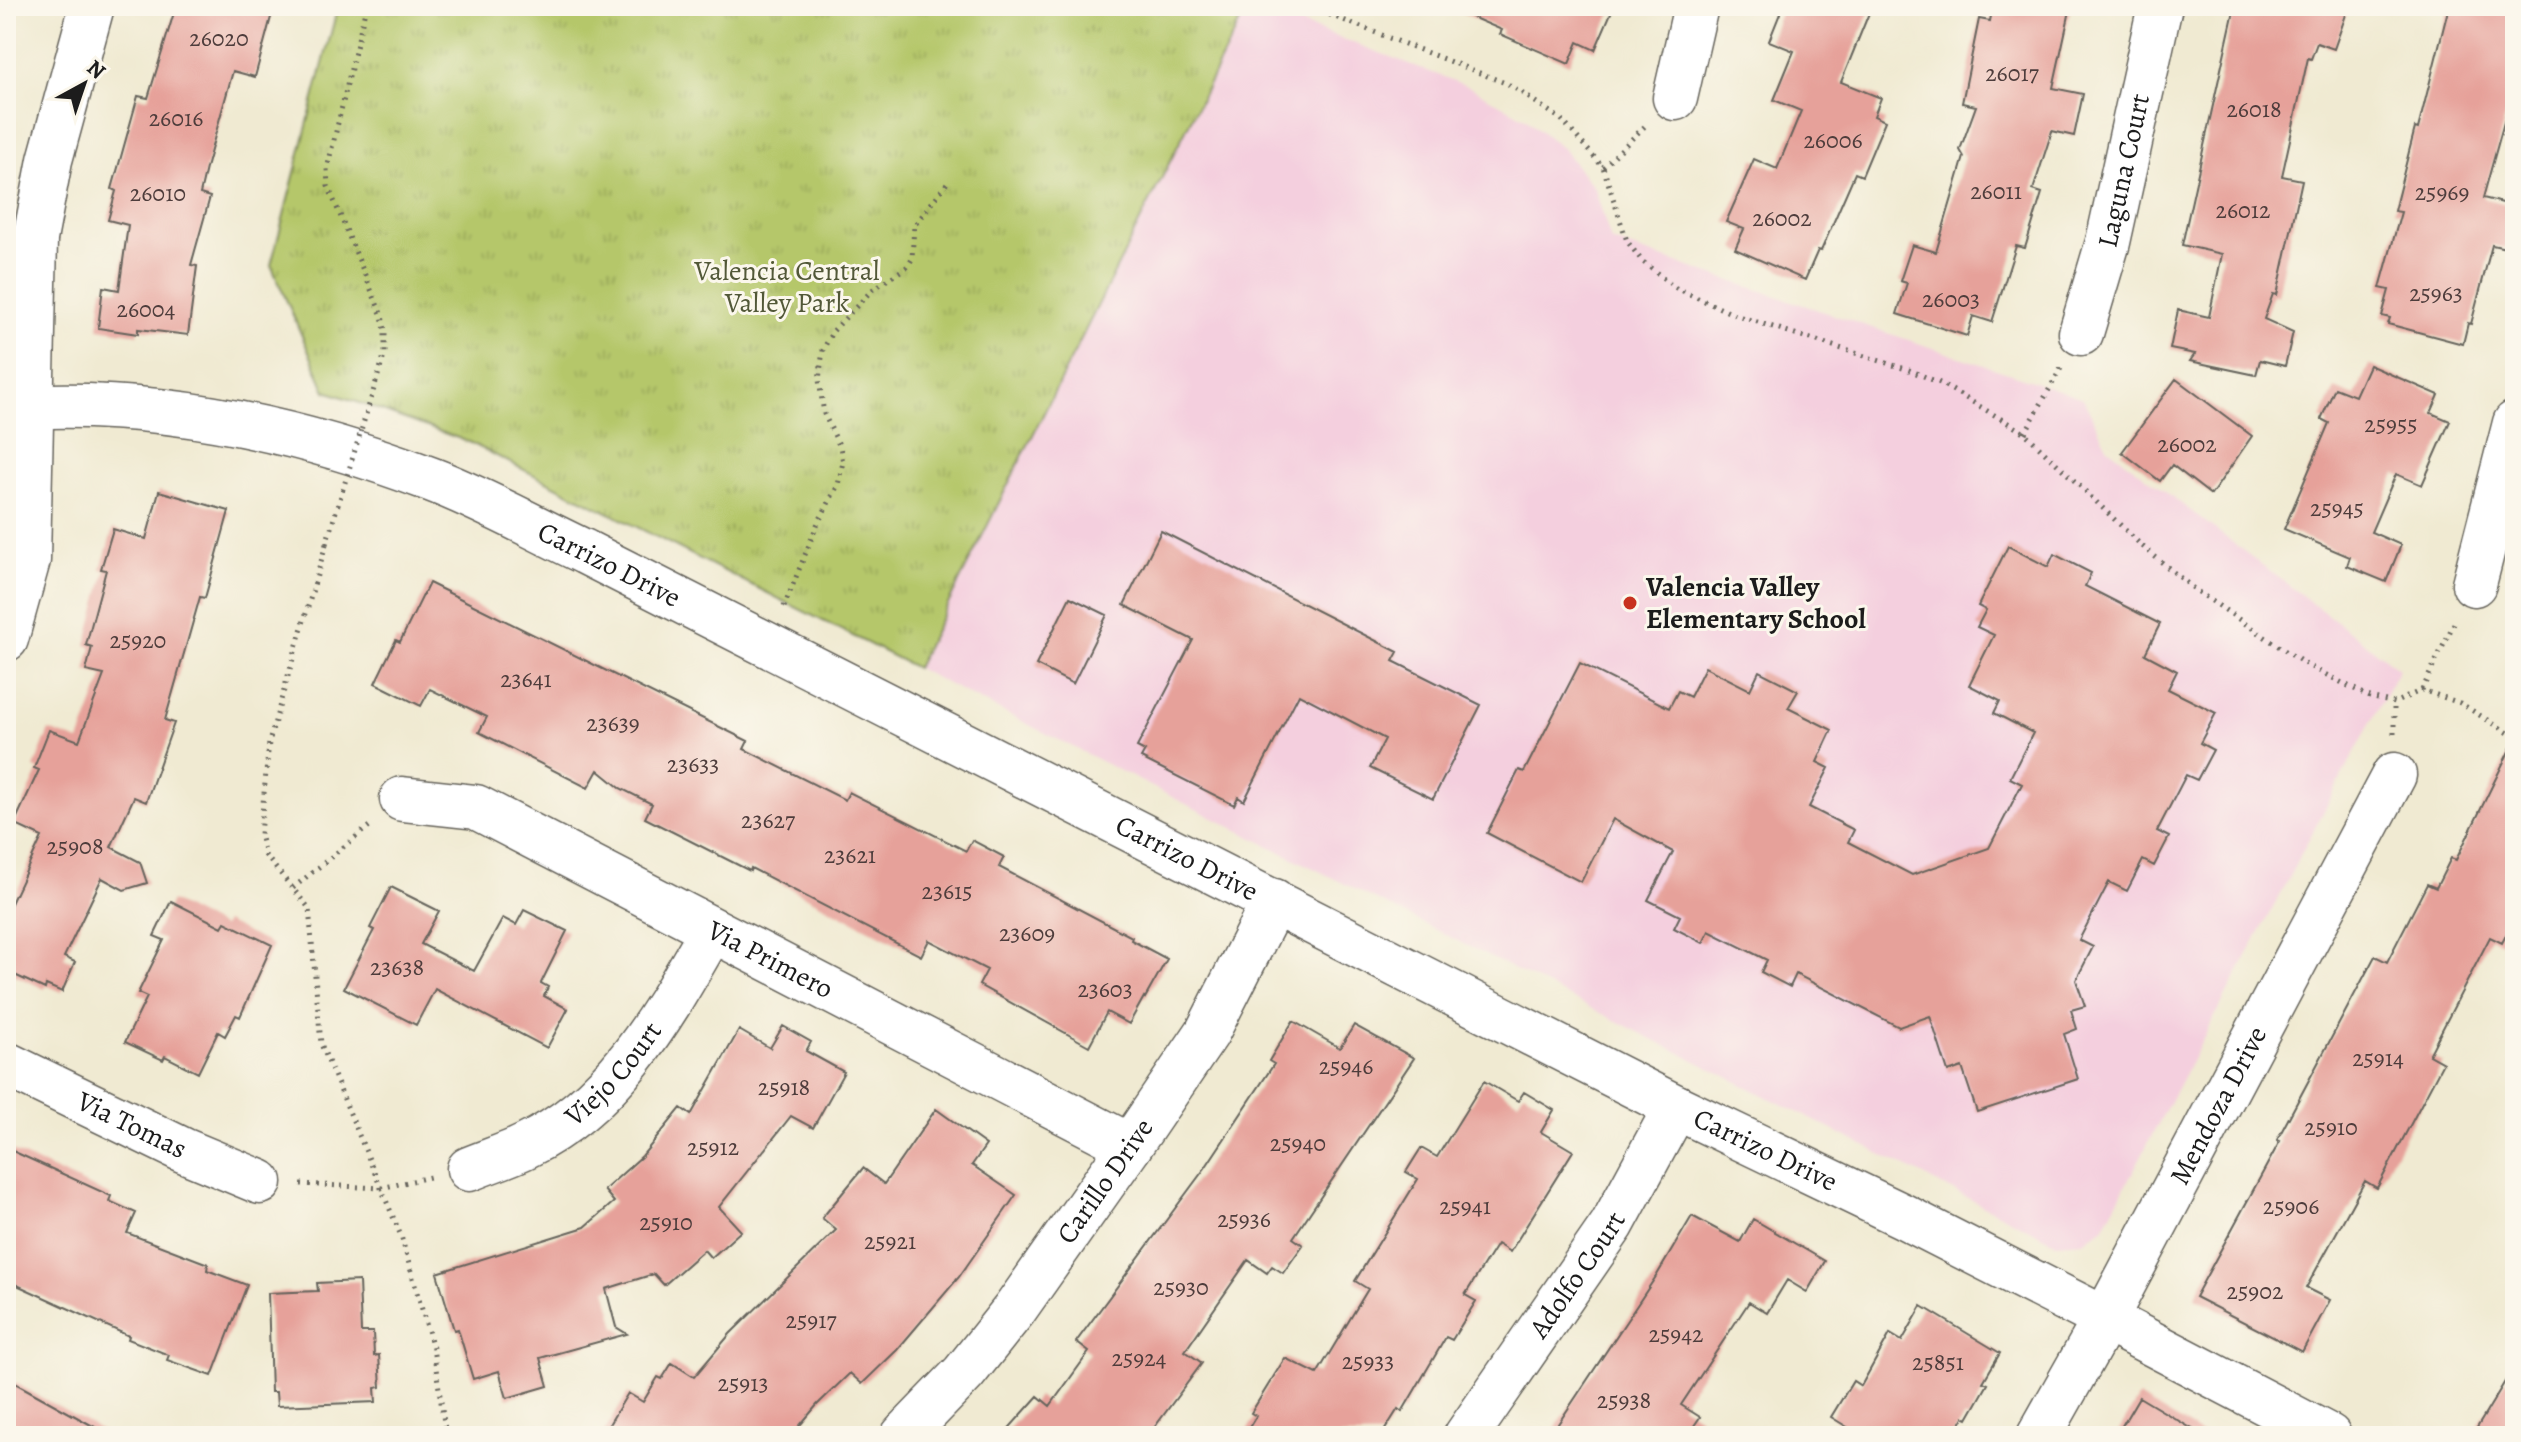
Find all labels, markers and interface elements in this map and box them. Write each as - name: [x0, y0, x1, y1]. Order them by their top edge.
- house number: 26020: [189, 22, 249, 54]
- north arrow: [44, 44, 124, 124]
- text: N: [80, 53, 112, 86]
- house number: 26017: [1985, 57, 2040, 89]
- street label: Laguna Court: [2088, 90, 2159, 251]
- house number: 26018: [2226, 93, 2282, 125]
- house number: 26016: [149, 102, 203, 134]
- house number: 26006: [1803, 124, 1863, 156]
- house number: 26011: [1970, 175, 2022, 207]
- house number: 25969: [2415, 176, 2469, 208]
- house number: 26010: [130, 177, 186, 209]
- house number: 26012: [2216, 194, 2270, 226]
- house number: 26002: [1752, 202, 1812, 234]
- park label: Valencia Central Valley Park: [693, 252, 880, 322]
- house number: 25963: [2409, 277, 2463, 309]
- house number: 26003: [1922, 283, 1980, 315]
- house number: 26004: [117, 293, 176, 325]
- house number: 25955: [2364, 408, 2418, 440]
- house number: 26002: [2157, 428, 2217, 460]
- house number: 25945: [2310, 492, 2364, 524]
- street label: Carrizo Drive: [531, 513, 687, 617]
- place label: Valencia Valley Elementary School: [1645, 568, 1867, 638]
- marker: Valencia Valley Elementary School: [1621, 594, 1639, 612]
- house number: 25920: [110, 624, 166, 656]
- house number: 23641: [500, 663, 552, 695]
- house number: 23639: [586, 707, 640, 739]
- house number: 23633: [667, 748, 719, 780]
- house number: 23627: [741, 804, 796, 836]
- street label: Carrizo Drive: [1109, 806, 1265, 910]
- house number: 25908: [46, 830, 104, 862]
- house number: 23621: [824, 839, 876, 871]
- house number: 23615: [922, 875, 973, 907]
- street label: Via Primero: [700, 911, 840, 1008]
- house number: 23609: [999, 917, 1055, 949]
- house number: 23638: [370, 951, 424, 983]
- house number: 23603: [1077, 973, 1133, 1005]
- street label: Viejo Court: [556, 1014, 671, 1136]
- street label: Mendoza Drive: [2161, 1020, 2276, 1192]
- house number: 25914: [2352, 1042, 2404, 1074]
- house number: 25946: [1319, 1050, 1373, 1082]
- house number: 25918: [758, 1071, 810, 1103]
- street label: Via Tomas: [70, 1082, 193, 1168]
- street label: Carrizo Drive: [1687, 1099, 1844, 1201]
- street label: Carillo Drive: [1048, 1111, 1162, 1251]
- house number: 25910: [2304, 1111, 2358, 1143]
- house number: 25940: [1270, 1127, 1326, 1159]
- house number: 25912: [687, 1131, 739, 1163]
- house number: 25941: [1439, 1190, 1491, 1222]
- house number: 25906: [2263, 1190, 2319, 1222]
- house number: 25936: [1217, 1203, 1271, 1235]
- street label: Adolfo Court: [1520, 1205, 1635, 1347]
- house number: 25910: [639, 1206, 693, 1238]
- house number: 25921: [864, 1225, 916, 1257]
- house number: 25930: [1153, 1271, 1209, 1303]
- house number: 25902: [2227, 1275, 2283, 1307]
- house number: 25917: [786, 1304, 837, 1336]
- house number: 25942: [1649, 1318, 1703, 1350]
- house number: 25924: [1112, 1342, 1167, 1374]
- house number: 25933: [1342, 1345, 1394, 1377]
- house number: 25851: [1912, 1346, 1964, 1378]
- house number: 25913: [718, 1367, 768, 1399]
- house number: 25938: [1597, 1384, 1651, 1416]

